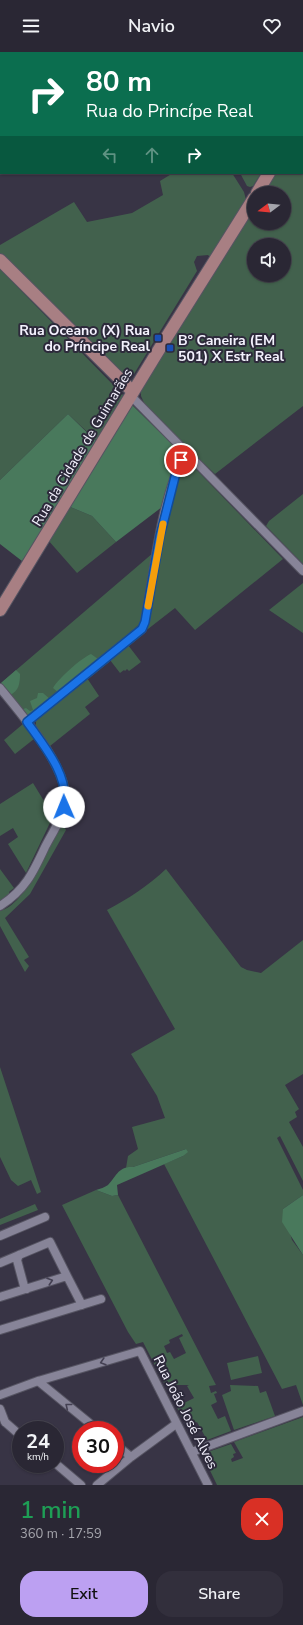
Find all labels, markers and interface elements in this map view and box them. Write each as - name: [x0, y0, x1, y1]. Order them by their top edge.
- text: Navio: [128, 14, 175, 38]
- icon: menu: [20, 15, 42, 37]
- icon: heart: [261, 15, 283, 37]
- text: 80 m: [86, 63, 152, 101]
- icon: right: [20, 68, 72, 120]
- text: Rua do Princípe Real: [86, 99, 253, 123]
- icon: left: [99, 144, 121, 166]
- icon: ahead: [141, 144, 163, 166]
- icon: right: [183, 144, 205, 166]
- north arrow: [247, 186, 291, 230]
- map controls: [247, 186, 291, 282]
- button: sound: [247, 238, 291, 282]
- place label: Rua Oceano (X) Rua do Príncipe Real: [19, 321, 151, 356]
- place label: Bº Caneira (EM 501) X Estr Real: [178, 331, 285, 366]
- marker: Rua Oceano (X) Rua do Príncipe Real: [153, 333, 163, 343]
- marker: Bº Caneira (EM 501) X Estr Real: [165, 343, 175, 353]
- street label: Rua da Cidade de Guimarães: [28, 364, 137, 530]
- pin: [164, 443, 198, 477]
- icon: arrive: [170, 449, 192, 471]
- position arrow: [43, 786, 85, 828]
- one-way arrow: [47, 1277, 54, 1286]
- street label: Rua João José Alves: [149, 1352, 222, 1472]
- one-way arrow: [100, 1357, 107, 1366]
- one-way arrow: [66, 1403, 73, 1410]
- speed limit sign: 30: [72, 1421, 124, 1473]
- text: 24: [26, 1428, 50, 1455]
- text: km/h: [27, 1450, 49, 1464]
- text: 1 min: [20, 1494, 81, 1526]
- button: close: [241, 1498, 283, 1540]
- text: 360 m · 17:59: [20, 1525, 102, 1543]
- button: Exit: [20, 1571, 148, 1617]
- button: Share: [156, 1571, 283, 1617]

